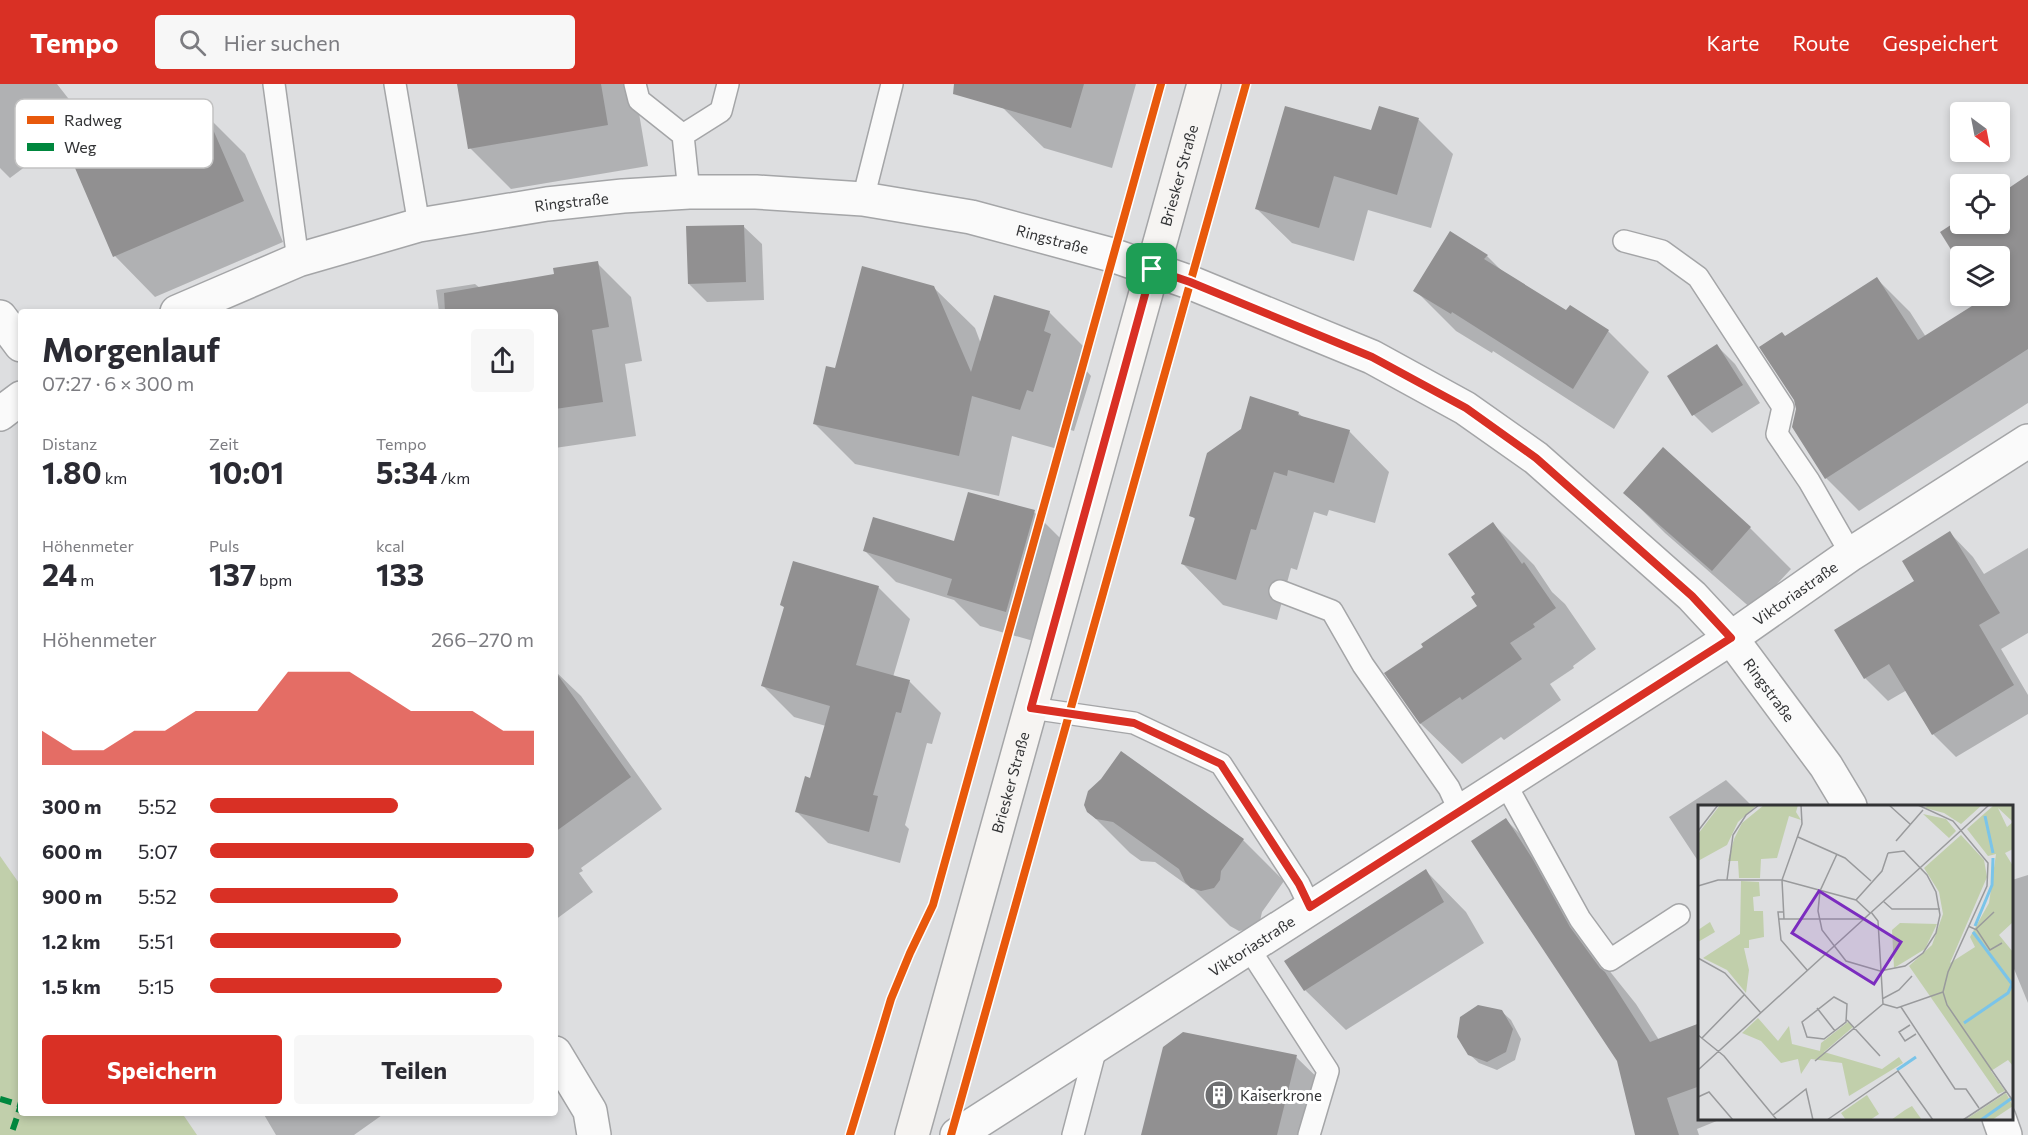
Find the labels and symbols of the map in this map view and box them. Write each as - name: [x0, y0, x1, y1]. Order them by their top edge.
- legend: [15, 99, 213, 168]
- north arrow: [1950, 102, 2010, 162]
- text: Radweg: [64, 110, 122, 129]
- street label: Briesker Straße: [1156, 123, 1201, 228]
- text: Weg: [64, 137, 97, 156]
- street label: Ringstraße: [533, 189, 609, 215]
- street label: Ringstraße: [1014, 221, 1091, 257]
- pin: [1126, 243, 1177, 294]
- street label: Viktoriastraße: [1749, 557, 1841, 629]
- street label: Ringstraße: [1740, 655, 1799, 725]
- street label: Briesker Straße: [987, 730, 1033, 835]
- inset map: [1698, 805, 2013, 1120]
- street label: Viktoriastraße: [1205, 912, 1298, 980]
- building icon: Kaiserkrone: [1203, 1079, 1235, 1111]
- place label: Kaiserkrone: [1240, 1086, 1322, 1104]

